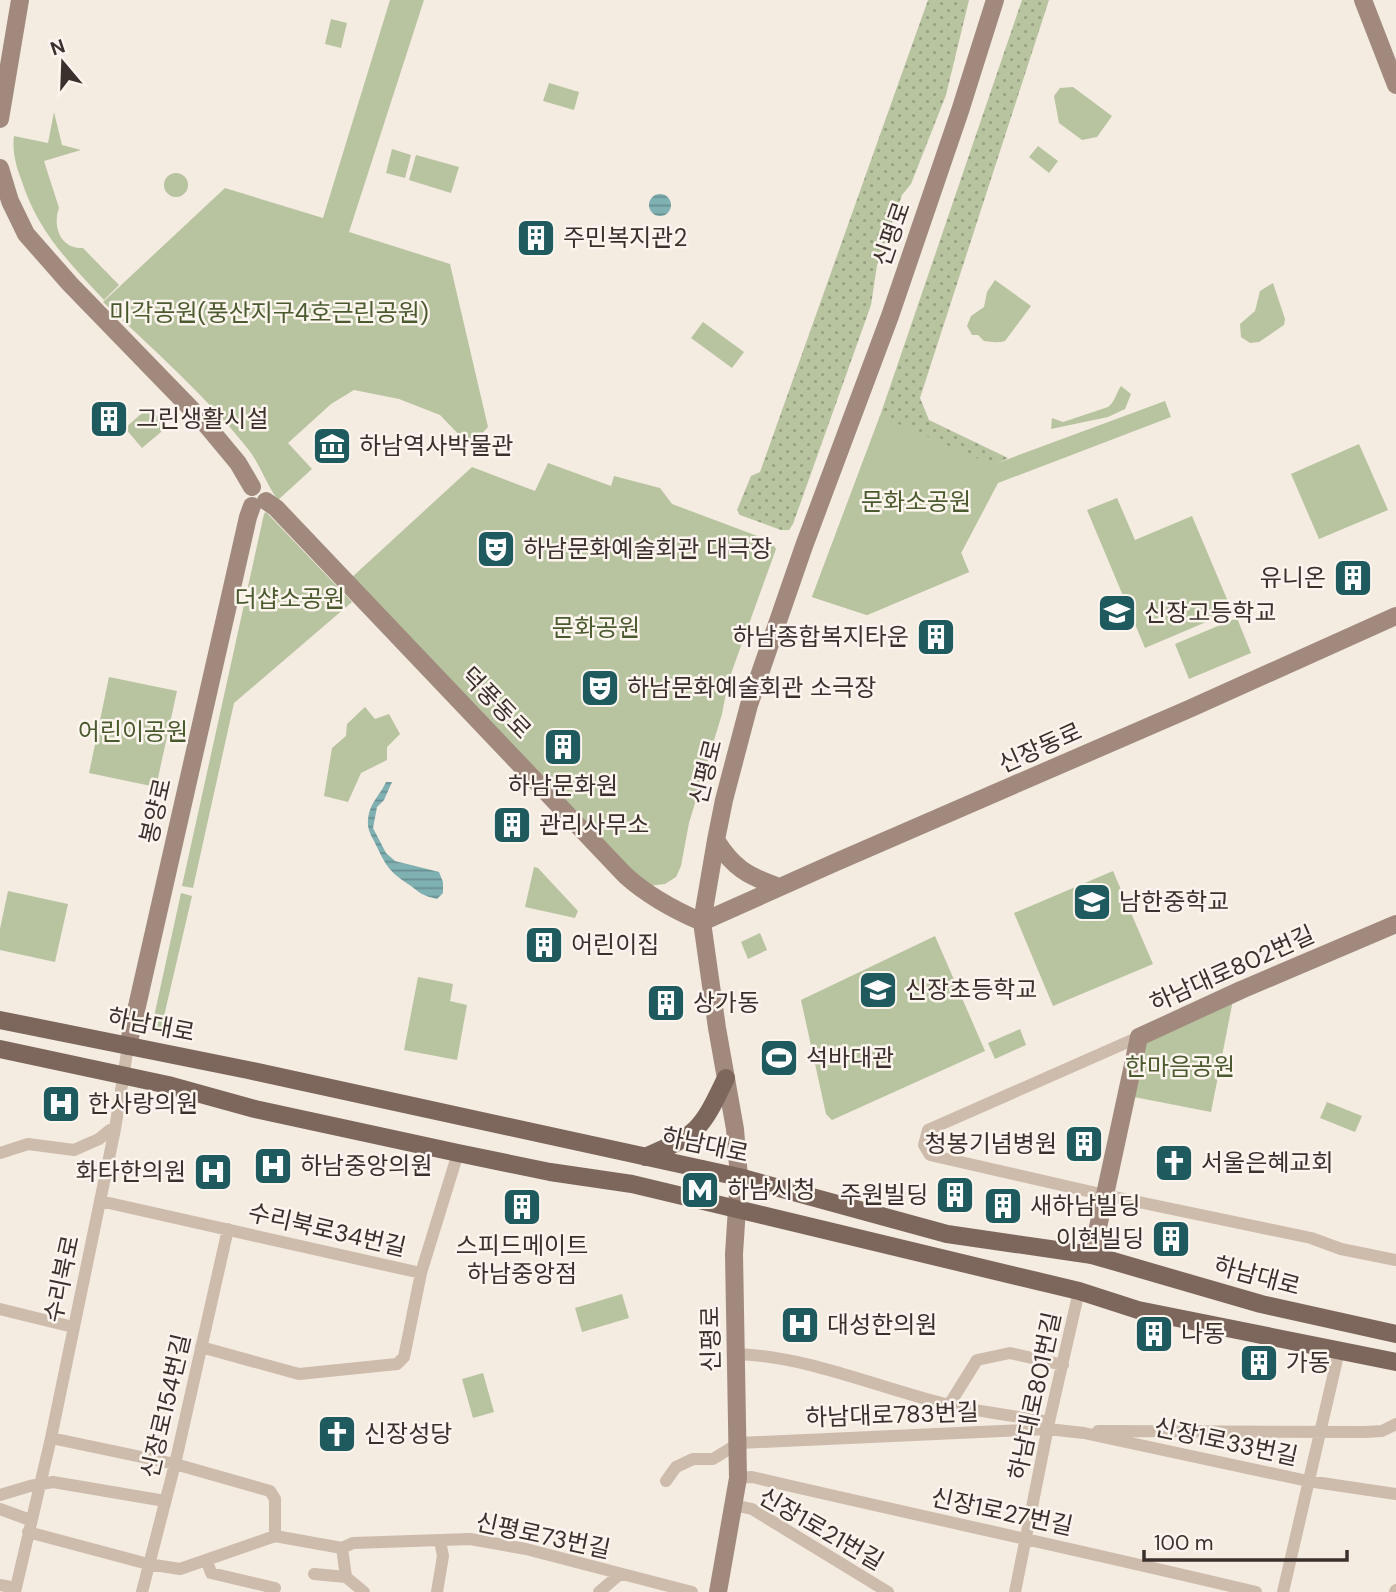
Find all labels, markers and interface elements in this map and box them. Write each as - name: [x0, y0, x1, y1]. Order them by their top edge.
- north arrow: [28, 28, 98, 98]
- text: N: [47, 33, 68, 61]
- street label: 신평로: [866, 197, 917, 270]
- building icon: 주민복지관2: [515, 217, 557, 259]
- place label: 주민복지관2: [563, 222, 687, 253]
- park label: 미각공원(풍산지구4호근린공원): [109, 297, 429, 328]
- building icon: 그린생활시설: [88, 398, 130, 440]
- place label: 그린생활시설: [136, 403, 268, 434]
- museum icon: 하남역사박물관: [311, 425, 353, 467]
- place label: 하남역사박물관: [359, 430, 514, 461]
- park label: 문화소공원: [861, 486, 971, 517]
- theatre icon: 하남문화예술회관 대극장: [475, 528, 517, 570]
- place label: 하남문화예술회관 대극장: [523, 533, 772, 564]
- building icon: 유니온: [1332, 557, 1374, 599]
- place label: 유니온: [1260, 562, 1326, 593]
- park label: 더샵소공원: [235, 583, 345, 614]
- school or university icon: 신장고등학교: [1096, 592, 1138, 634]
- place label: 신장고등학교: [1144, 597, 1276, 628]
- park label: 문화공원: [552, 612, 640, 643]
- building icon: 하남종합복지타운: [915, 616, 957, 658]
- place label: 하남종합복지타운: [732, 621, 909, 652]
- street label: 덕풍동로: [455, 660, 538, 745]
- theatre icon: 하남문화예술회관 소극장: [579, 667, 621, 709]
- place label: 하남문화예술회관 소극장: [627, 672, 876, 703]
- street label: 신장동로: [993, 715, 1086, 780]
- park label: 어린이공원: [78, 716, 188, 747]
- building icon: 하남문화원: [542, 726, 584, 768]
- street label: 신평로: [682, 736, 729, 808]
- place label: 하남문화원: [508, 770, 618, 801]
- street label: 봉양로: [133, 775, 178, 847]
- building icon: 관리사무소: [491, 804, 533, 846]
- place label: 관리사무소: [539, 809, 649, 840]
- school or university icon: 남한중학교: [1071, 881, 1113, 923]
- place label: 남한중학교: [1119, 886, 1229, 917]
- street label: 하남대로802번길: [1145, 918, 1319, 1019]
- building icon: 어린이집: [523, 924, 565, 966]
- place label: 어린이집: [571, 929, 659, 960]
- school or university icon: 신장초등학교: [857, 969, 899, 1011]
- place label: 신장초등학교: [905, 974, 1037, 1005]
- building icon: 상가동: [645, 982, 687, 1024]
- place label: 상가동: [693, 987, 759, 1018]
- street label: 하남대로: [105, 1001, 197, 1048]
- sports icon: 석바대관: [758, 1037, 800, 1079]
- place label: 석바대관: [806, 1042, 894, 1073]
- park label: 한마음공원: [1125, 1051, 1235, 1082]
- hospital icon: 한사랑의원: [40, 1083, 82, 1125]
- place label: 한사랑의원: [88, 1088, 198, 1119]
- street label: 하남대로: [659, 1120, 752, 1169]
- building icon: 청봉기념병원: [1063, 1123, 1105, 1165]
- place label: 청봉기념병원: [925, 1128, 1057, 1159]
- church icon: 서울은혜교회: [1153, 1142, 1195, 1184]
- hospital icon: 하남중앙의원: [252, 1145, 294, 1187]
- place label: 서울은혜교회: [1201, 1147, 1333, 1178]
- place label: 하남중앙의원: [300, 1150, 432, 1181]
- hospital icon: 화타한의원: [192, 1151, 234, 1193]
- place label: 화타한의원: [76, 1156, 186, 1187]
- metro station icon: 하남시청: [679, 1169, 721, 1211]
- place label: 하남시청: [727, 1174, 815, 1205]
- building icon: 주원빌딩: [934, 1174, 976, 1216]
- place label: 주원빌딩: [840, 1179, 928, 1210]
- building icon: 새하남빌딩: [982, 1185, 1024, 1227]
- building icon: 스피드메이트 하남중앙점: [501, 1186, 543, 1228]
- place label: 새하남빌딩: [1030, 1190, 1140, 1221]
- street label: 수리북로34번길: [245, 1196, 409, 1263]
- building icon: 이현빌딩: [1150, 1218, 1192, 1260]
- place label: 이현빌딩: [1056, 1223, 1144, 1254]
- place label: 스피드메이트 하남중앙점: [456, 1230, 588, 1289]
- street label: 수리북로: [37, 1232, 86, 1325]
- street label: 하남대로: [1210, 1249, 1304, 1302]
- hospital icon: 대성한의원: [779, 1304, 821, 1346]
- street label: 신평로: [694, 1306, 727, 1372]
- place label: 대성한의원: [827, 1309, 937, 1340]
- street label: 하남대로801번길: [1002, 1309, 1067, 1483]
- building icon: 나동: [1133, 1313, 1175, 1355]
- place label: 나동: [1181, 1318, 1225, 1349]
- street label: 신장로154번길: [134, 1331, 197, 1481]
- building icon: 가동: [1238, 1342, 1280, 1384]
- place label: 가동: [1286, 1347, 1330, 1378]
- street label: 하남대로783번길: [805, 1396, 979, 1433]
- street label: 신장1로33번길: [1151, 1411, 1301, 1472]
- church icon: 신장성당: [316, 1413, 358, 1455]
- place label: 신장성당: [364, 1418, 452, 1449]
- street label: 신장1로21번길: [753, 1480, 889, 1577]
- street label: 신장1로27번길: [928, 1481, 1076, 1542]
- street label: 신평로73번길: [473, 1506, 613, 1565]
- scale bar: [1144, 1518, 1347, 1562]
- text: 100 m: [1154, 1529, 1214, 1557]

